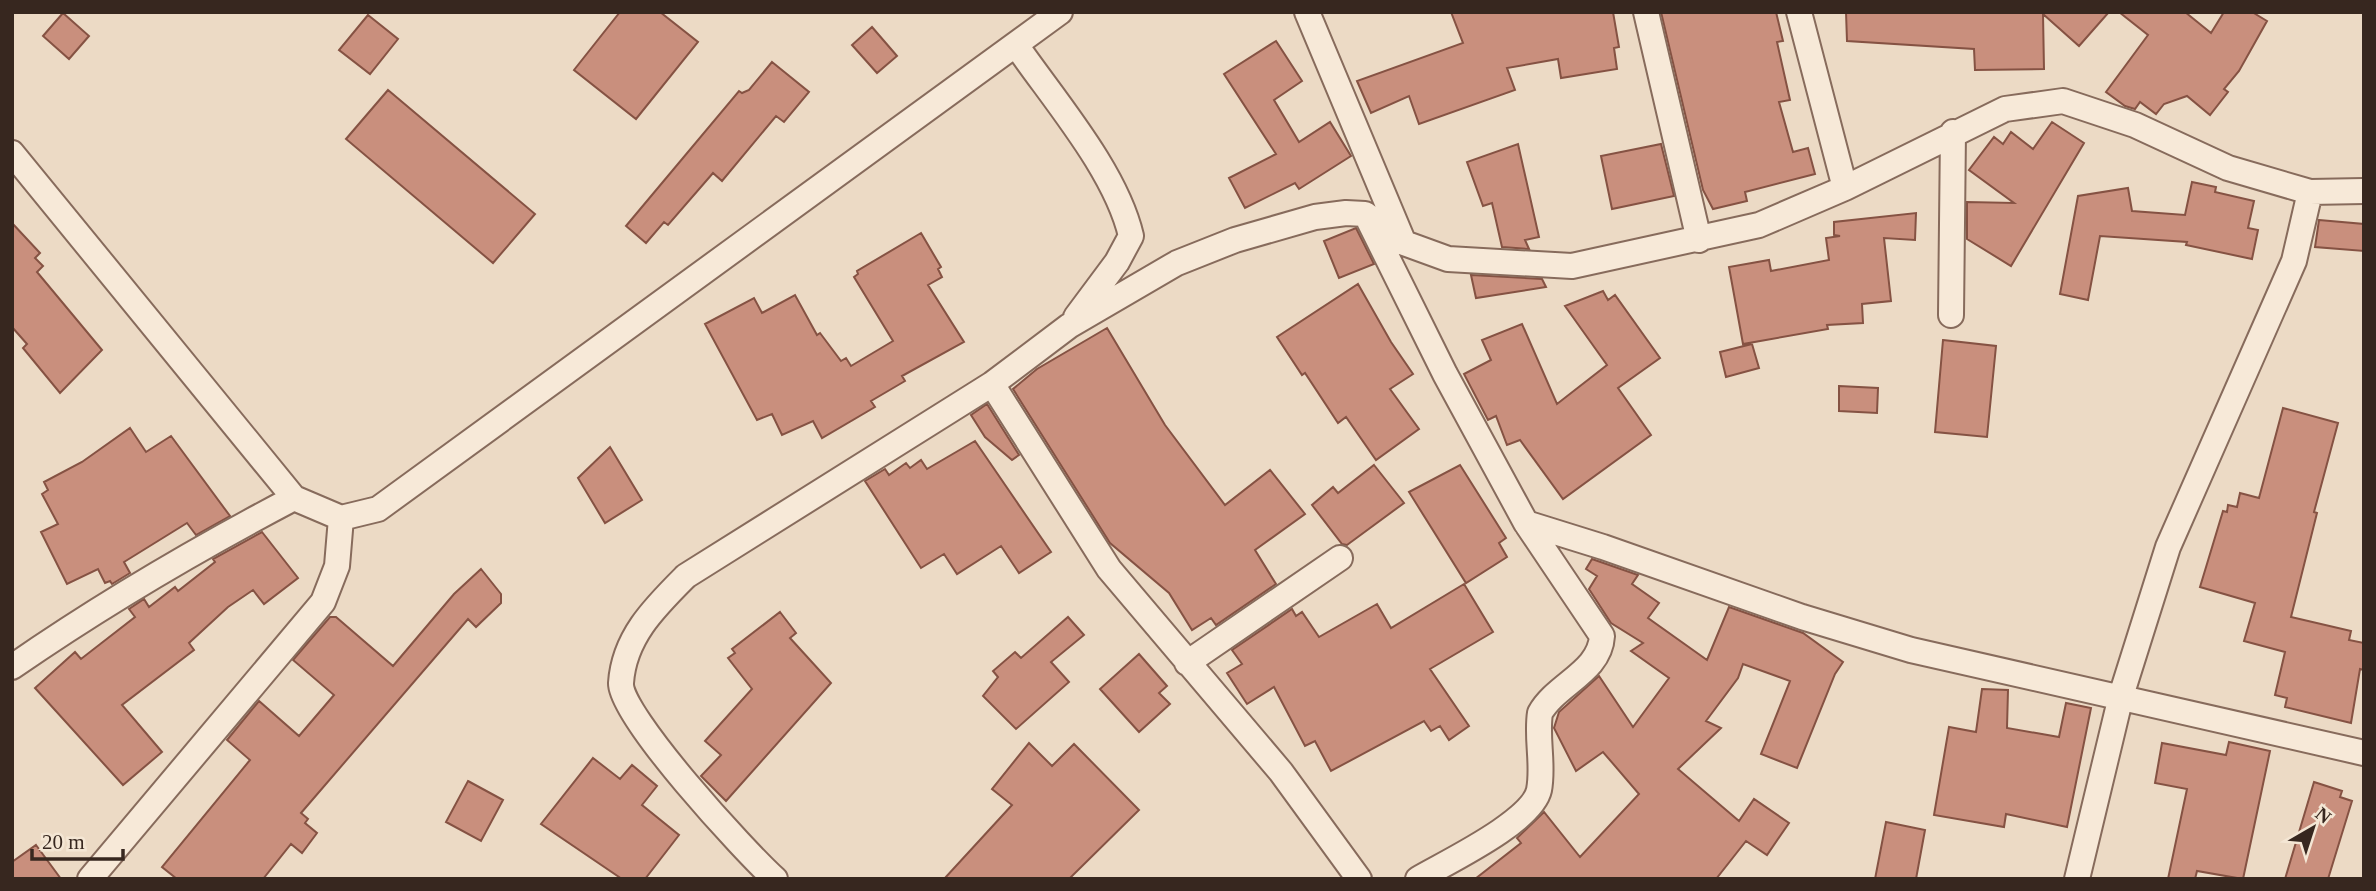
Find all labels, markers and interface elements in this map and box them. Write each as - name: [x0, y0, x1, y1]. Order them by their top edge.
- north arrow: [2278, 793, 2348, 863]
- text: N: [2311, 803, 2336, 828]
- scale bar: [32, 818, 122, 862]
- text: 20 m: [42, 830, 85, 854]

